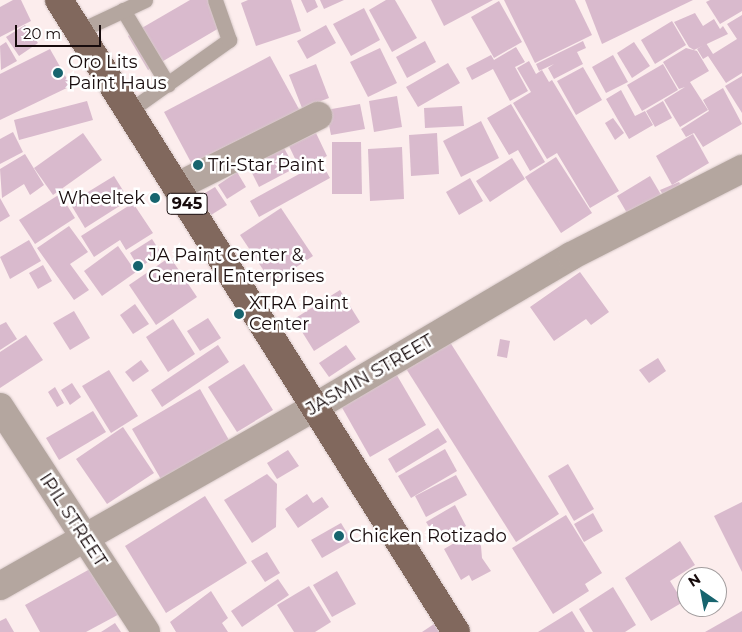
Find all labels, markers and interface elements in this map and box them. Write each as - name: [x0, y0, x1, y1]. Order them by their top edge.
- scale bar: [18, 15, 104, 47]
- text: 20 m: [23, 24, 61, 43]
- place label: Oro Lits Paint Haus: [68, 52, 166, 94]
- marker: Oro Lits Paint Haus: [52, 67, 64, 79]
- place label: Tri-Star Paint: [208, 154, 325, 176]
- marker: Tri-Star Paint: [192, 159, 204, 171]
- place label: Wheeltek: [58, 187, 145, 209]
- road number: 945: [166, 190, 208, 218]
- marker: Wheeltek: [149, 192, 161, 204]
- place label: JA Paint Center & General Enterprises: [148, 245, 324, 288]
- marker: JA Paint Center & General Enterprises: [132, 260, 144, 272]
- place label: XTRA Paint Center: [249, 293, 349, 336]
- marker: XTRA Paint Center: [233, 308, 245, 320]
- street label: JASMIN STREET: [303, 330, 437, 420]
- street label: IPIL STREET: [35, 469, 111, 571]
- place label: Chicken Rotizado: [349, 525, 507, 547]
- marker: Chicken Rotizado: [333, 530, 345, 542]
- north arrow: [677, 567, 727, 617]
- text: N: [685, 570, 704, 591]

